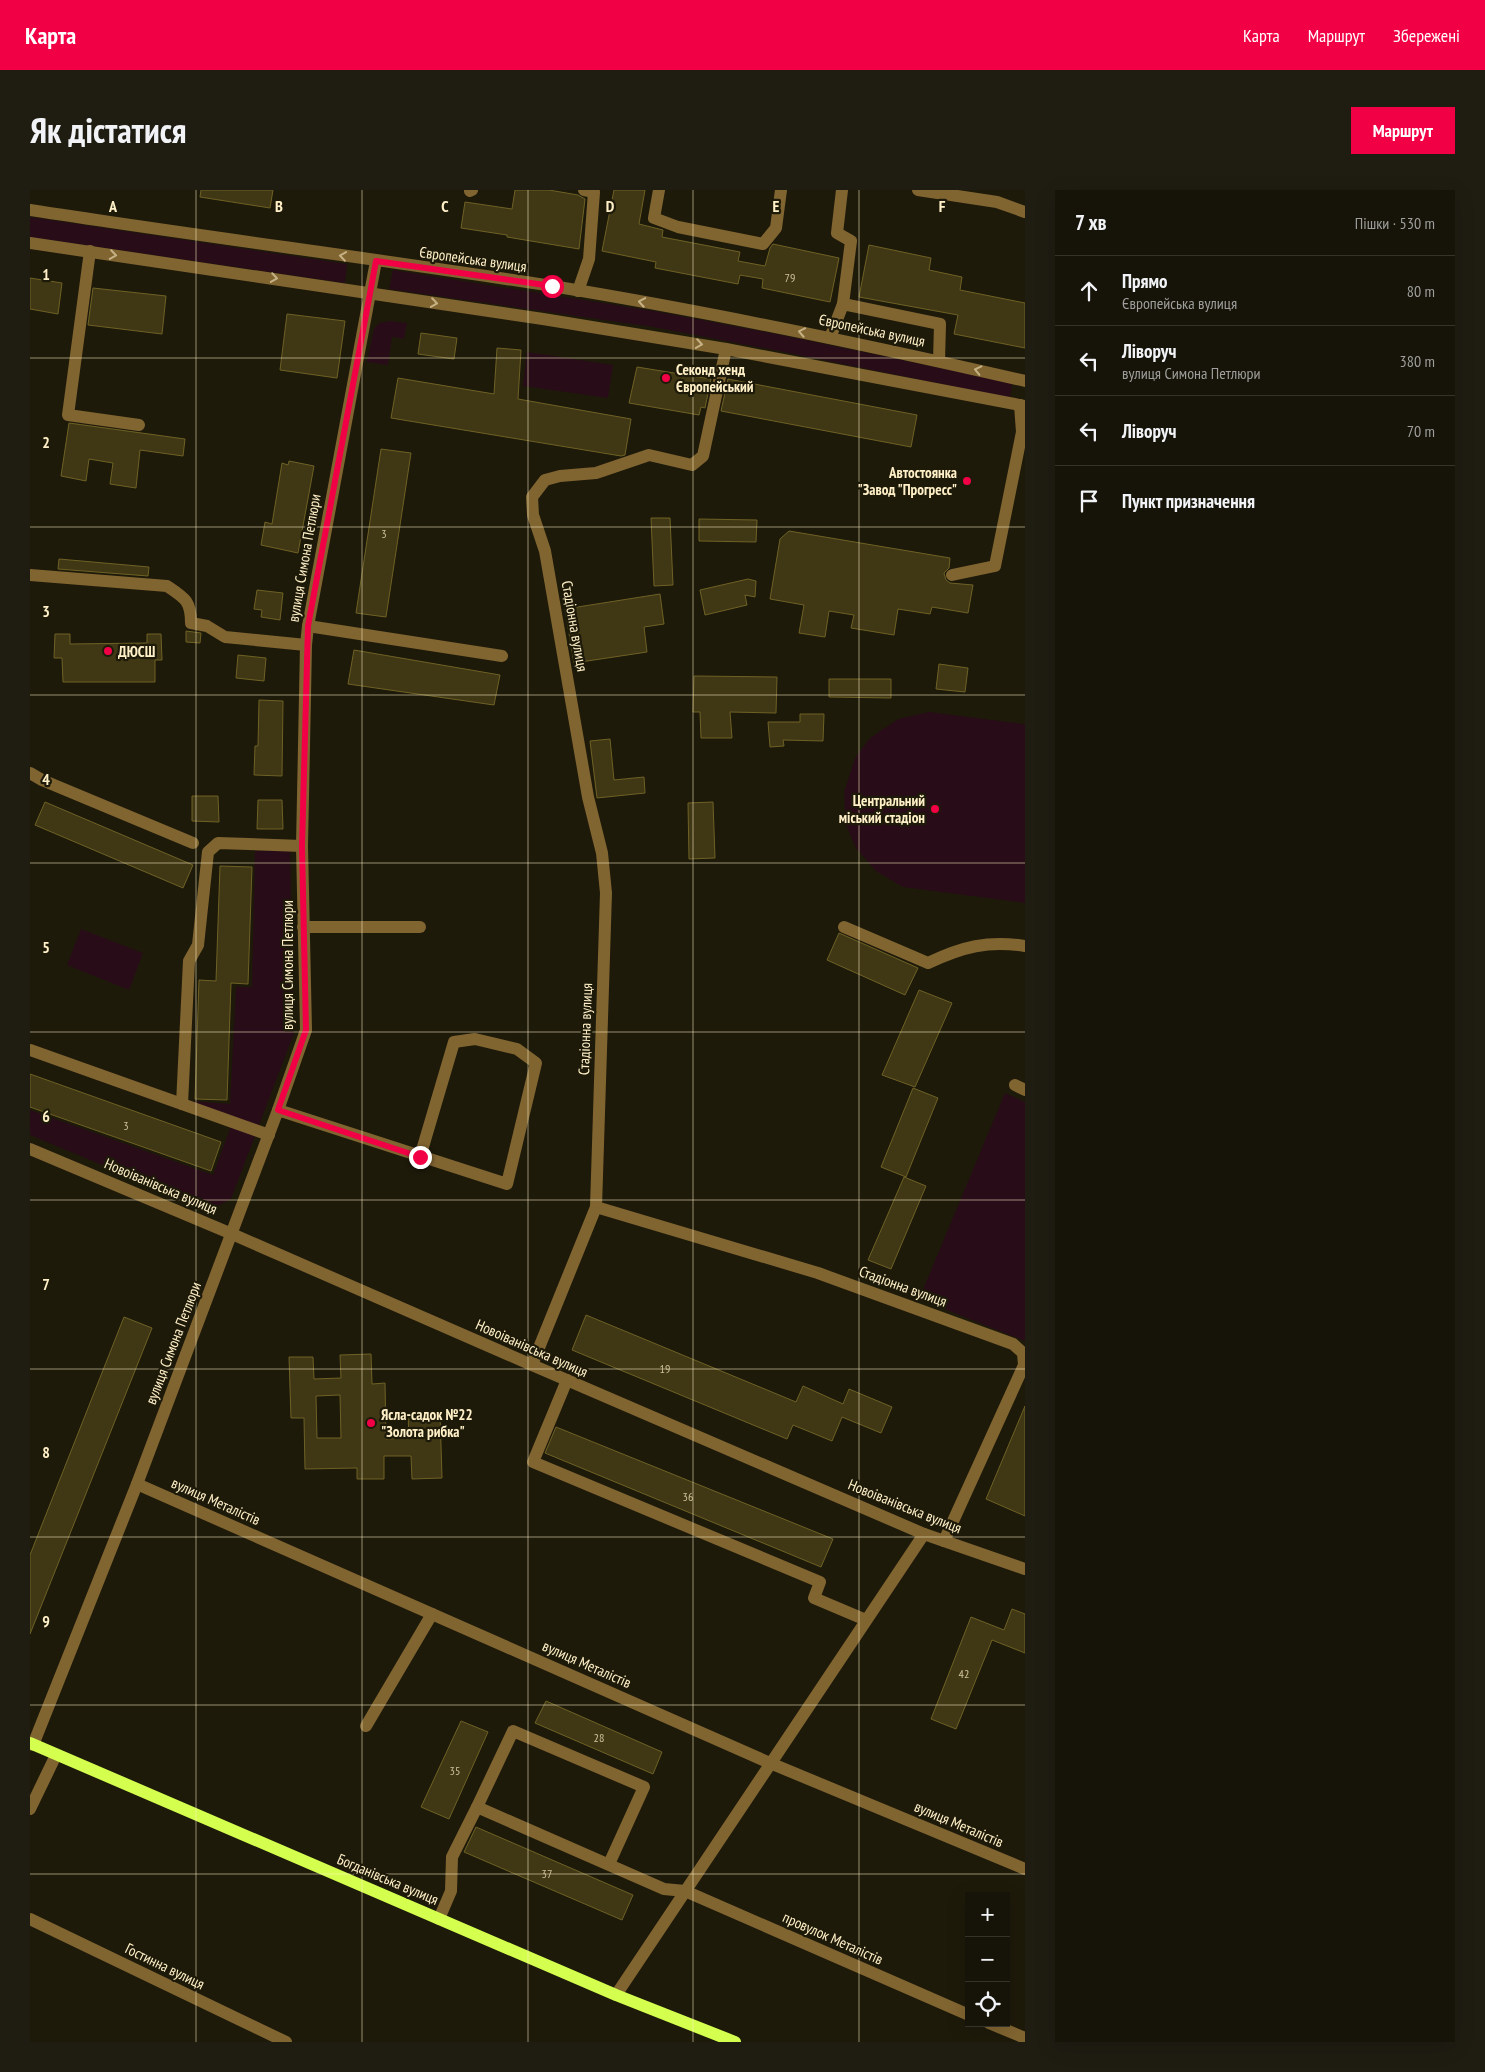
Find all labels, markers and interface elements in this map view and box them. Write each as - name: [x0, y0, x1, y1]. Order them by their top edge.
- text: Карта: [25, 20, 76, 51]
- text: Карта: [1243, 24, 1280, 47]
- text: Маршрут: [1308, 24, 1365, 47]
- text: Збережені: [1393, 24, 1460, 47]
- text: Як дістатися: [30, 107, 186, 153]
- button: Маршрут: [1351, 107, 1455, 154]
- text: A: [108, 196, 118, 216]
- text: B: [275, 196, 283, 216]
- text: C: [441, 196, 449, 216]
- text: D: [606, 196, 615, 216]
- text: E: [773, 196, 780, 216]
- text: F: [939, 196, 946, 216]
- text: 7 хв: [1075, 209, 1106, 236]
- text: Пішки · 530 m: [1355, 213, 1435, 233]
- street label: Європейська вулиця: [418, 242, 528, 276]
- one-way arrow: [109, 249, 117, 259]
- one-way arrow: [339, 252, 347, 262]
- text: 1: [42, 264, 50, 284]
- text: Прямо: [1122, 269, 1167, 293]
- house number: 79: [785, 270, 795, 285]
- one-way arrow: [269, 273, 278, 283]
- route start: [541, 275, 564, 298]
- icon: ahead: [1075, 277, 1103, 305]
- text: 80 m: [1407, 281, 1435, 301]
- text: Європейська вулиця: [1122, 293, 1237, 313]
- one-way arrow: [430, 297, 439, 307]
- one-way arrow: [638, 298, 646, 308]
- street label: Європейська вулиця: [817, 309, 927, 351]
- one-way arrow: [797, 327, 806, 338]
- one-way arrow: [694, 339, 703, 349]
- text: Ліворуч: [1122, 339, 1176, 363]
- icon: left: [1075, 347, 1103, 375]
- text: 380 m: [1400, 351, 1435, 371]
- place label: Секонд хенд Європейський: [676, 360, 754, 396]
- text: вулиця Симона Петлюри: [1122, 363, 1260, 383]
- one-way arrow: [973, 365, 982, 376]
- marker: Секонд хенд Європейський: [660, 372, 672, 384]
- icon: left: [1075, 417, 1103, 445]
- text: Ліворуч: [1122, 419, 1176, 443]
- text: 70 m: [1407, 421, 1435, 441]
- text: 2: [42, 432, 50, 452]
- place label: Автостоянка "Завод "Прогресс": [857, 463, 957, 499]
- marker: Автостоянка "Завод "Прогресс": [961, 475, 973, 487]
- icon: arrive: [1075, 487, 1103, 515]
- text: Пункт призначення: [1122, 489, 1255, 513]
- street label: вулиця Симона Петлюри: [283, 492, 325, 624]
- house number: 3: [381, 526, 387, 541]
- street label: Стадіонна вулиця: [558, 579, 592, 673]
- text: 3: [42, 601, 50, 621]
- place label: ДЮСШ: [118, 642, 155, 661]
- marker: ДЮСШ: [102, 645, 114, 657]
- text: 4: [42, 769, 50, 789]
- place label: Центральний міський стадіон: [839, 791, 925, 827]
- marker: Центральний міський стадіон: [929, 803, 941, 815]
- street label: вулиця Симона Петлюри: [278, 900, 297, 1030]
- text: 5: [42, 937, 50, 957]
- street label: Стадіонна вулиця: [574, 982, 596, 1075]
- text: 6: [42, 1106, 50, 1126]
- house number: 3: [123, 1118, 129, 1133]
- route end: [409, 1146, 432, 1169]
- street label: Новоіванівська вулиця: [102, 1154, 220, 1218]
- street label: Стадіонна вулиця: [857, 1261, 950, 1311]
- text: 7: [42, 1274, 50, 1294]
- street label: вулиця Симона Петлюри: [141, 1279, 205, 1407]
- street label: Новоіванівська вулиця: [473, 1315, 591, 1381]
- house number: 19: [660, 1361, 670, 1376]
- place label: Ясла-садок №22 "Золота рибка": [381, 1405, 473, 1441]
- marker: Ясла-садок №22 "Золота рибка": [365, 1417, 377, 1429]
- text: 8: [42, 1442, 50, 1462]
- street label: вулиця Металістів: [169, 1473, 263, 1529]
- street label: Новоіванівська вулиця: [845, 1475, 965, 1537]
- house number: 36: [683, 1489, 693, 1504]
- text: 9: [42, 1611, 50, 1631]
- street label: вулиця Металістів: [540, 1636, 634, 1692]
- house number: 42: [959, 1666, 969, 1681]
- house number: 28: [594, 1730, 604, 1745]
- house number: 35: [450, 1763, 460, 1778]
- street label: вулиця Металістів: [912, 1797, 1006, 1851]
- street label: Богданівська вулиця: [334, 1849, 442, 1909]
- house number: 37: [542, 1866, 552, 1881]
- map controls: [965, 1892, 1010, 2027]
- button: +: [965, 1892, 1010, 1937]
- street label: провулок Металістів: [780, 1907, 886, 1969]
- button: −: [965, 1937, 1010, 1982]
- street label: Гостинна вулиця: [122, 1939, 208, 1993]
- button: locate: [965, 1982, 1010, 2027]

